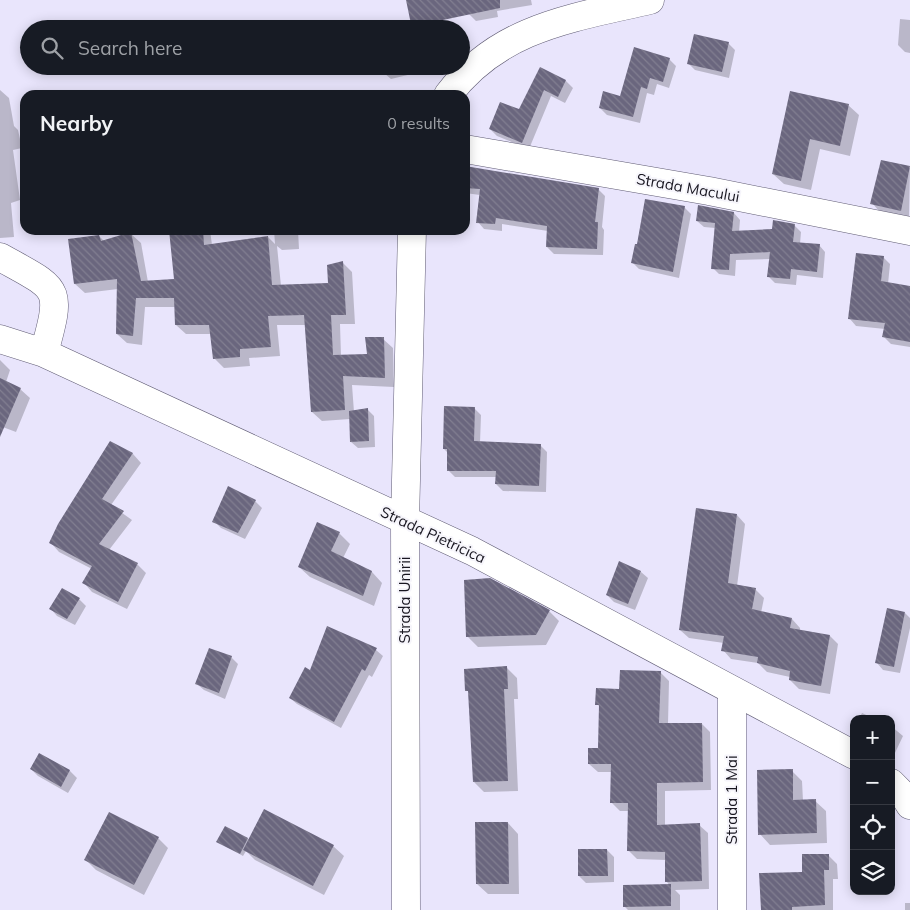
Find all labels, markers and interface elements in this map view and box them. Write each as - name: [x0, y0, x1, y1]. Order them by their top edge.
- search box: [20, 20, 470, 75]
- icon: search: [38, 34, 66, 62]
- text: Search here: [78, 36, 182, 60]
- text: Nearby: [40, 110, 113, 136]
- text: 0 results: [387, 113, 450, 133]
- street label: Strada Macului: [635, 169, 741, 206]
- street label: Strada Pietricica: [378, 502, 489, 567]
- street label: Strada Unirii: [395, 557, 414, 643]
- map controls: [850, 715, 895, 895]
- button: +: [850, 715, 895, 760]
- street label: Strada 1 Mai: [722, 755, 741, 845]
- button: −: [850, 760, 895, 805]
- button: locate: [850, 805, 895, 850]
- button: layers: [850, 850, 895, 895]

